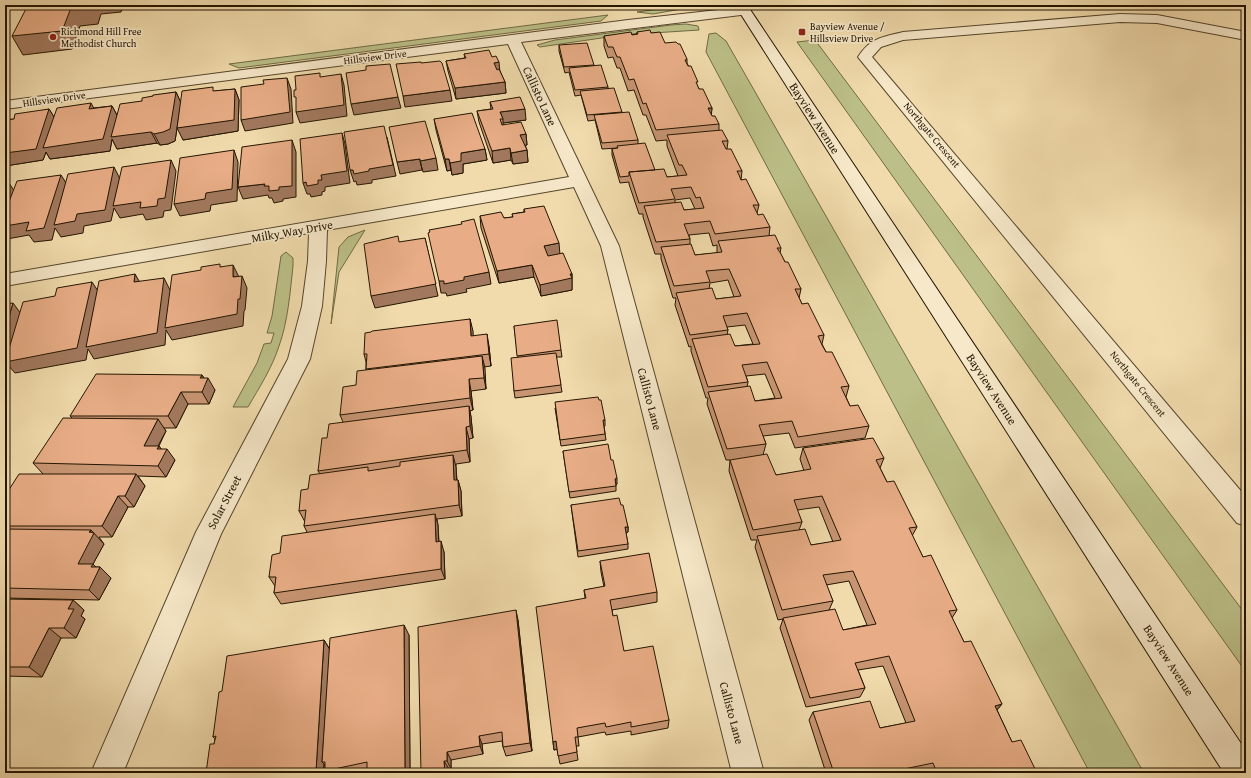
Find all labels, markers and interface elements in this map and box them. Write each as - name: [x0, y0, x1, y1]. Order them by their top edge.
- place label: Bayview Avenue / Hillsview Drive: [810, 19, 885, 46]
- place label: Richmond Hill Free Methodist Church: [61, 24, 142, 51]
- marker: Bayview Avenue / Hillsview Drive: [797, 27, 807, 37]
- marker: Richmond Hill Free Methodist Church: [48, 32, 58, 42]
- street label: Hillsview Drive: [343, 46, 408, 68]
- street label: Callisto Lane: [519, 63, 561, 129]
- street label: Bayview Avenue: [786, 79, 845, 157]
- street label: Hillsview Drive: [22, 87, 87, 111]
- street label: Northgate Crescent: [900, 99, 964, 171]
- street label: Milky Way Drive: [250, 215, 334, 247]
- street label: Northgate Crescent: [1107, 348, 1170, 421]
- street label: Bayview Avenue: [963, 350, 1022, 428]
- street label: Callisto Lane: [634, 366, 667, 432]
- street label: Solar Street: [203, 471, 246, 532]
- street label: Bayview Avenue: [1140, 621, 1199, 699]
- street label: Callisto Lane: [716, 680, 749, 746]

